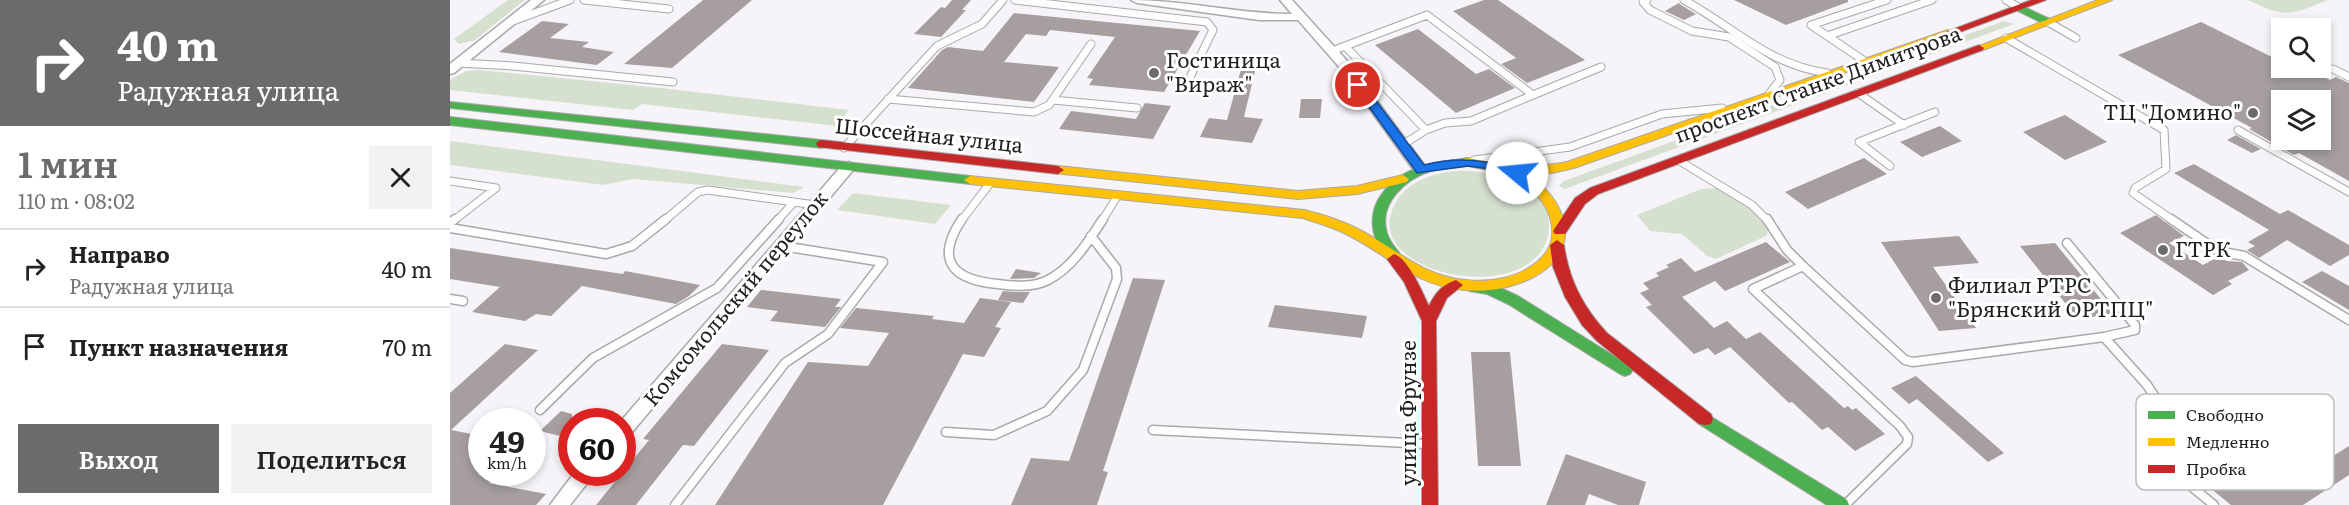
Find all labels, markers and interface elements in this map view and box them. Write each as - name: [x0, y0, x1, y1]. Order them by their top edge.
- text: 40 m: [117, 12, 218, 74]
- street label: проспект Станке Димитрова: [1669, 16, 1966, 149]
- map controls: [2271, 18, 2331, 150]
- button: search: [2271, 18, 2331, 78]
- icon: right: [18, 24, 96, 102]
- place label: Гостиница "Вираж": [1166, 43, 1281, 98]
- pin: [1332, 59, 1383, 110]
- marker: Гостиница "Вираж": [1147, 66, 1161, 80]
- icon: arrive: [1341, 68, 1374, 101]
- text: Радужная улица: [117, 69, 339, 109]
- button: layers: [2271, 90, 2331, 150]
- place label: ТЦ "Домино": [2103, 95, 2241, 126]
- marker: ТЦ "Домино": [2246, 106, 2260, 120]
- street label: Шоссейная улица: [834, 108, 1026, 159]
- text: 1 мин: [18, 136, 118, 189]
- position arrow: [1485, 141, 1549, 205]
- button: close: [369, 146, 432, 209]
- street label: Комсомольский переулок: [635, 183, 834, 412]
- text: 110 m · 08:02: [18, 185, 135, 215]
- place label: ГТРК: [2175, 232, 2231, 263]
- text: Направо: [69, 237, 170, 270]
- marker: ГТРК: [2156, 243, 2170, 257]
- icon: right: [18, 252, 51, 285]
- text: 40 m: [381, 252, 432, 285]
- place label: Филиал РТРС "Брянский ОРТПЦ": [1948, 268, 2153, 323]
- text: Радужная улица: [69, 270, 234, 300]
- marker: Филиал РТРС "Брянский ОРТПЦ": [1929, 291, 1943, 305]
- icon: arrive: [18, 330, 51, 363]
- text: Пункт назначения: [69, 330, 288, 363]
- text: 70 m: [382, 330, 432, 363]
- street label: улица Фрунзе: [1391, 340, 1422, 486]
- legend: [2136, 394, 2334, 490]
- text: Свободно: [2186, 402, 2264, 426]
- speed limit sign: 60: [558, 408, 636, 486]
- text: 49: [489, 418, 525, 462]
- button: Выход: [18, 424, 219, 493]
- button: Поделиться: [231, 424, 432, 493]
- text: Медленно: [2186, 429, 2269, 453]
- text: km/h: [487, 451, 527, 474]
- text: Пробка: [2186, 456, 2247, 480]

